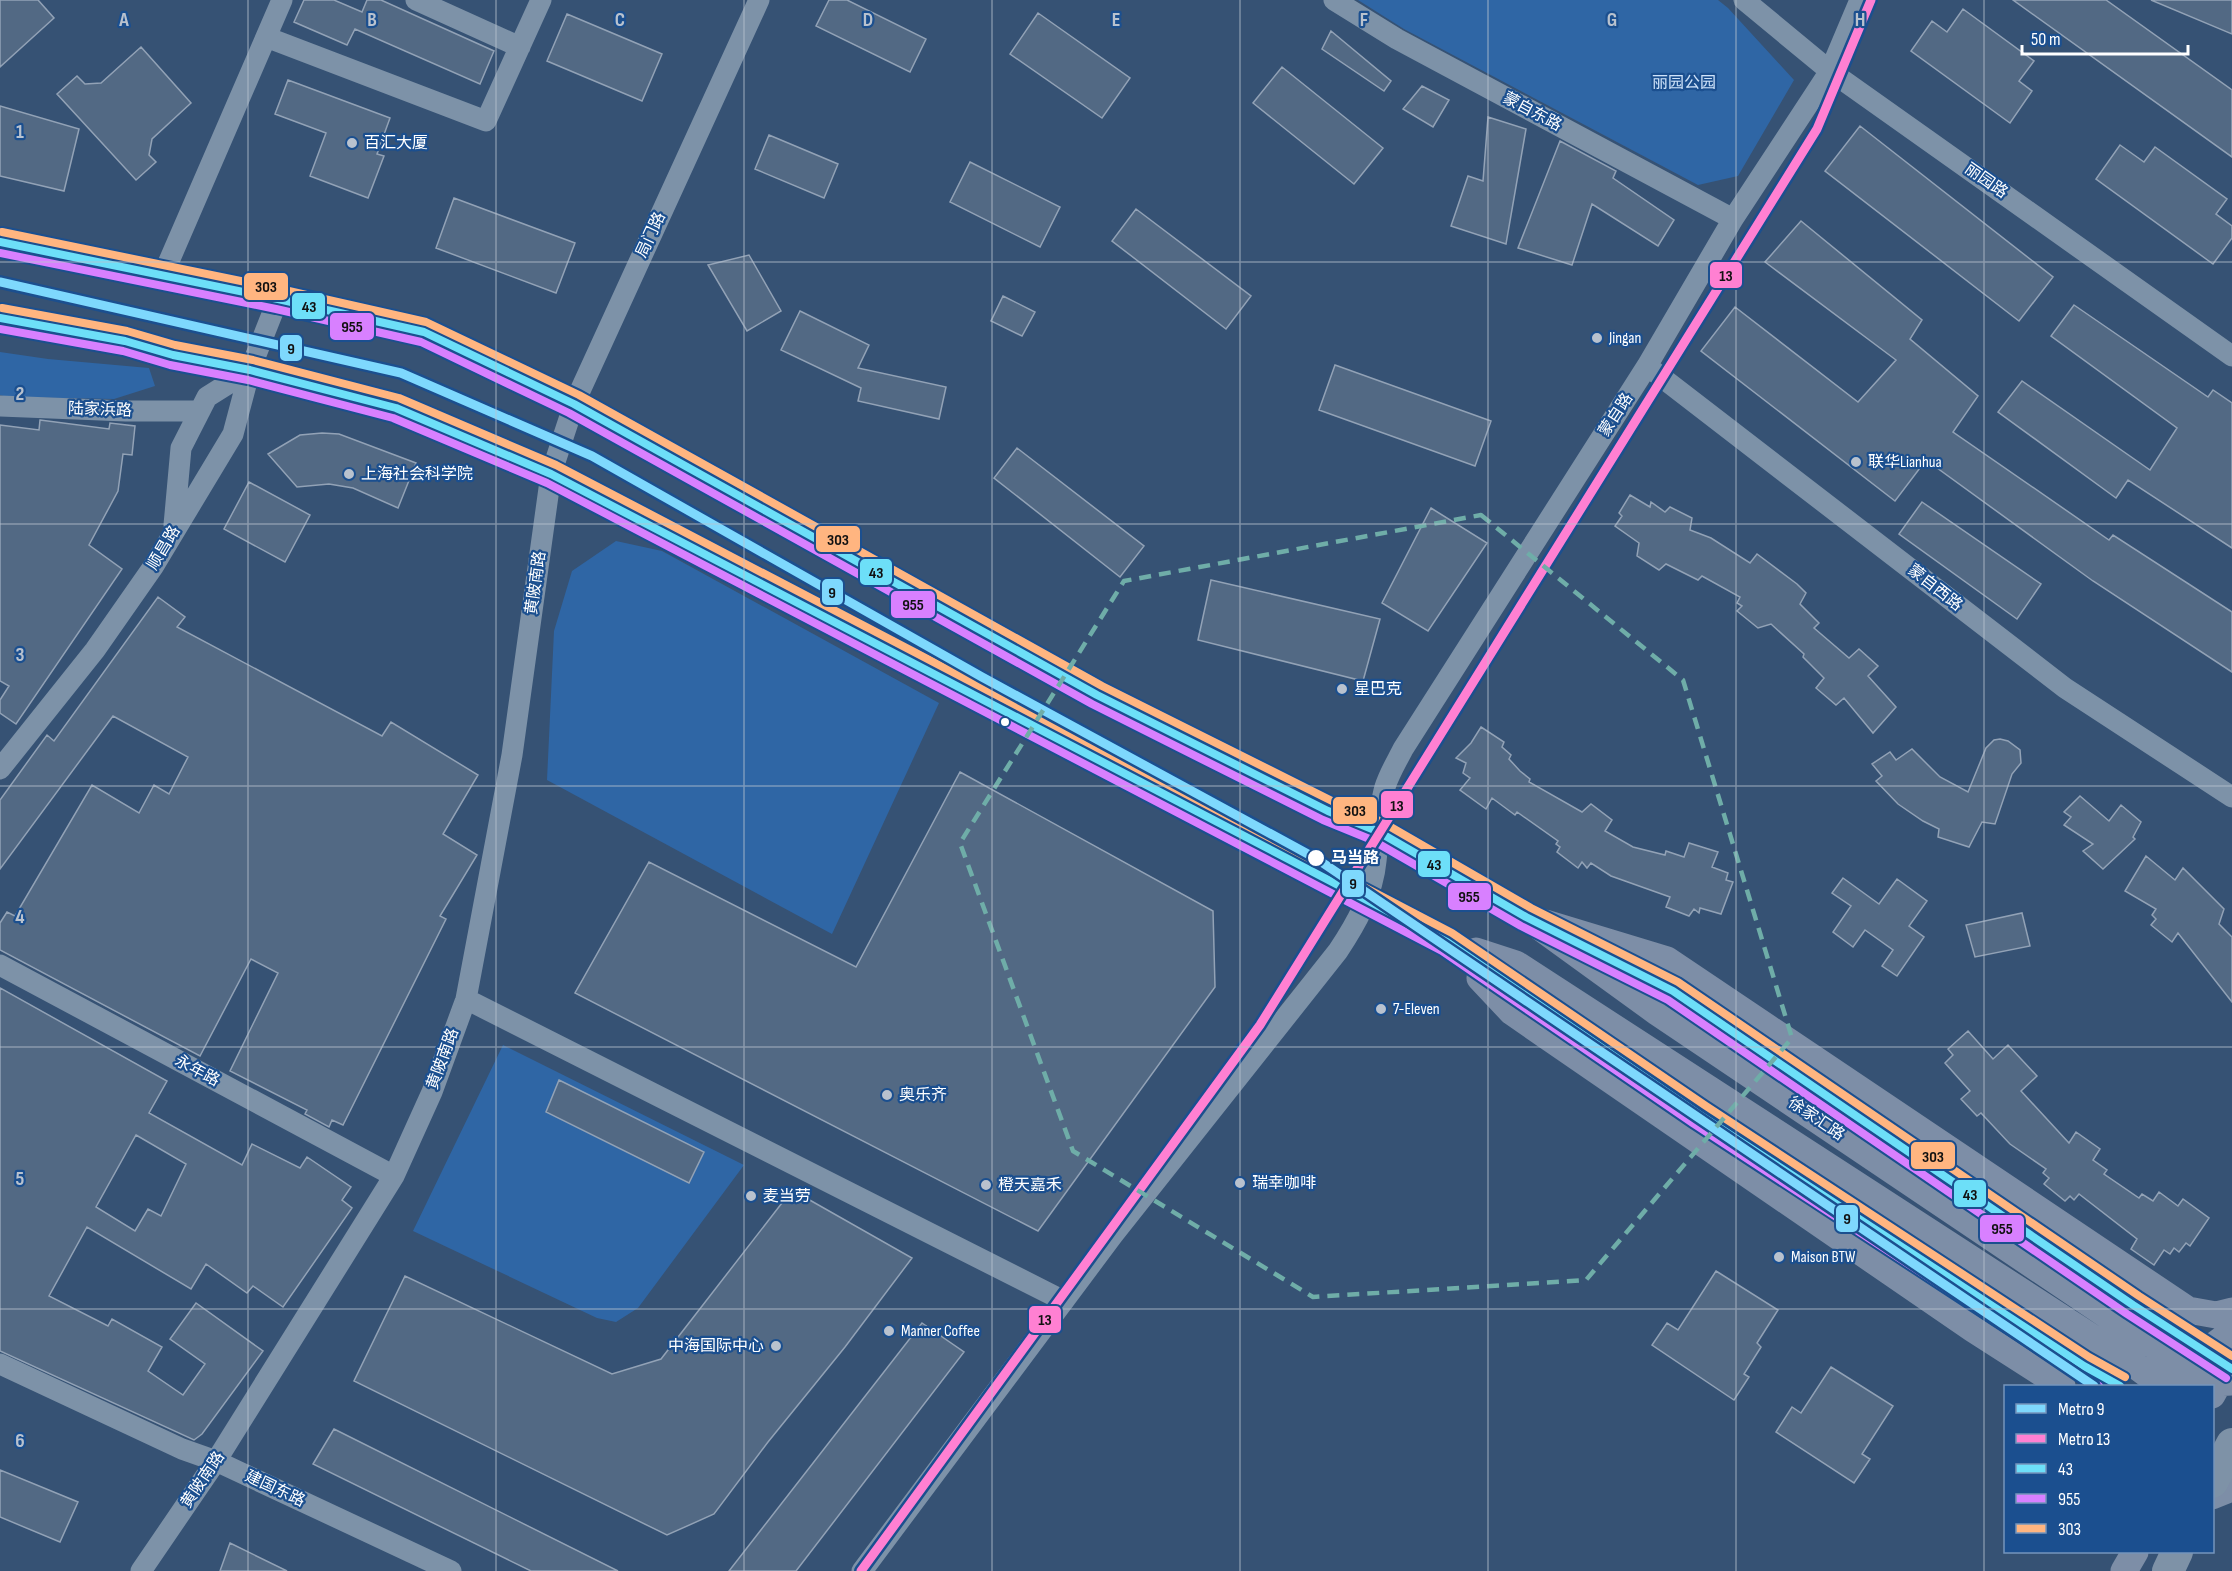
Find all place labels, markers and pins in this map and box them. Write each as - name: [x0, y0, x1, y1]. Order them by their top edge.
- place label: 百汇大厦: [364, 134, 428, 153]
- marker: 百汇大厦: [345, 136, 359, 150]
- place label: Jingan: [1608, 329, 1641, 348]
- marker: Jingan: [1590, 331, 1604, 345]
- place label: 联华Lianhua: [1868, 453, 1942, 472]
- marker: 联华Lianhua: [1849, 455, 1863, 469]
- place label: 上海社会科学院: [361, 465, 473, 484]
- marker: 上海社会科学院: [342, 467, 356, 481]
- place label: 星巴克: [1354, 680, 1402, 699]
- marker: 星巴克: [1335, 682, 1349, 696]
- unlabelled marker: [999, 716, 1011, 728]
- marker: 马当路: [1306, 848, 1326, 868]
- place label: 马当路: [1331, 849, 1379, 868]
- place label: 7-Eleven: [1393, 1000, 1440, 1019]
- marker: 7-Eleven: [1374, 1002, 1388, 1016]
- place label: 奥乐齐: [899, 1086, 947, 1105]
- marker: 奥乐齐: [880, 1088, 894, 1102]
- place label: 瑞幸咖啡: [1252, 1174, 1316, 1193]
- place label: 橙天嘉禾: [998, 1176, 1062, 1195]
- marker: 瑞幸咖啡: [1233, 1176, 1247, 1190]
- marker: 橙天嘉禾: [979, 1178, 993, 1192]
- place label: 麦当劳: [763, 1187, 811, 1206]
- marker: 麦当劳: [744, 1189, 758, 1203]
- place label: Maison BTW: [1791, 1248, 1856, 1267]
- marker: Maison BTW: [1772, 1250, 1786, 1264]
- place label: Manner Coffee: [901, 1322, 980, 1341]
- marker: Manner Coffee: [882, 1324, 896, 1338]
- place label: 中海国际中心: [668, 1337, 764, 1356]
- marker: 中海国际中心: [769, 1339, 783, 1353]

